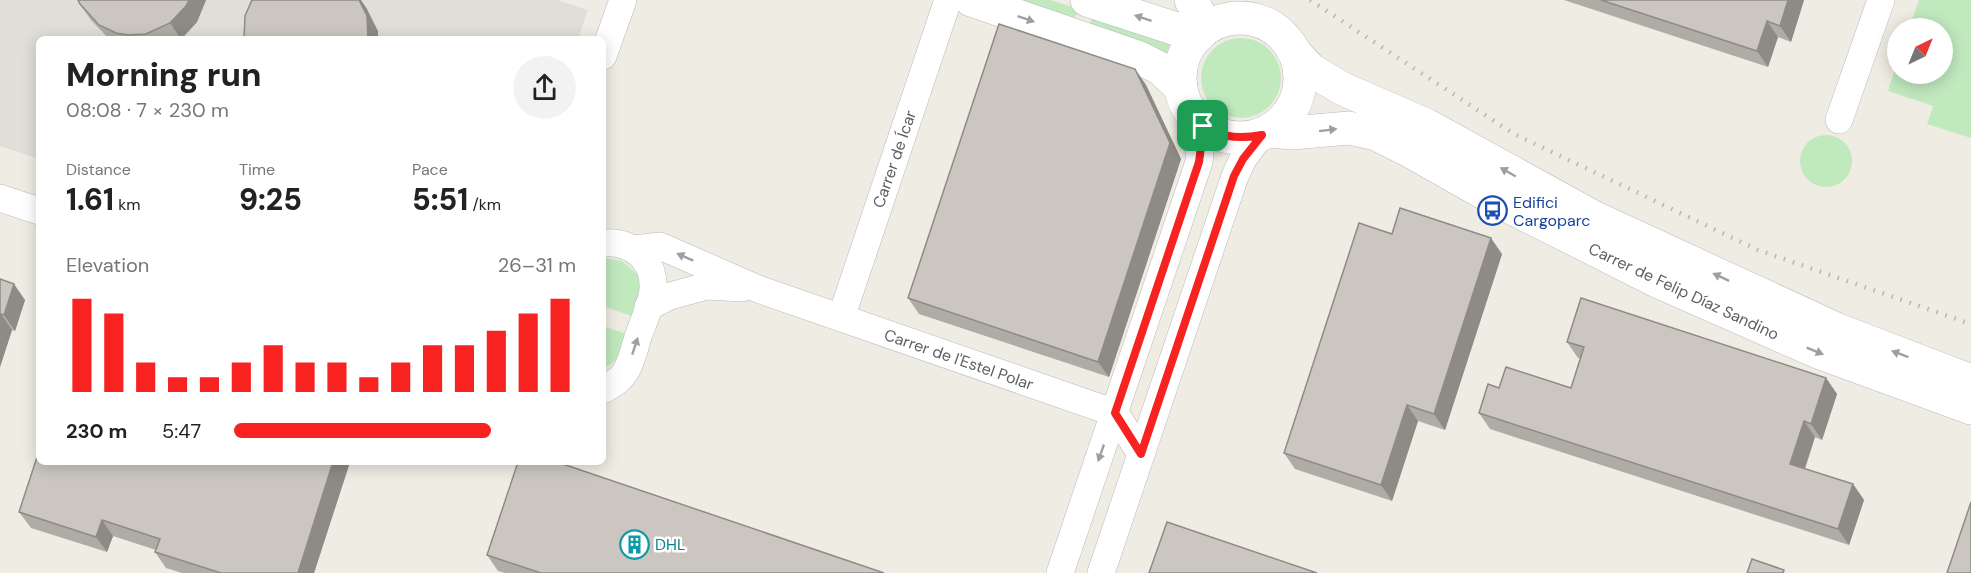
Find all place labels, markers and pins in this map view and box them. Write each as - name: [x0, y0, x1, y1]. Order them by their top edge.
- pin: [1177, 100, 1228, 151]
- place label: Edifici Cargoparc: [1513, 192, 1591, 231]
- bus stop icon: Edifici Cargoparc: [1476, 195, 1508, 227]
- building icon: DHL: [618, 528, 650, 560]
- place label: DHL: [655, 534, 685, 555]

